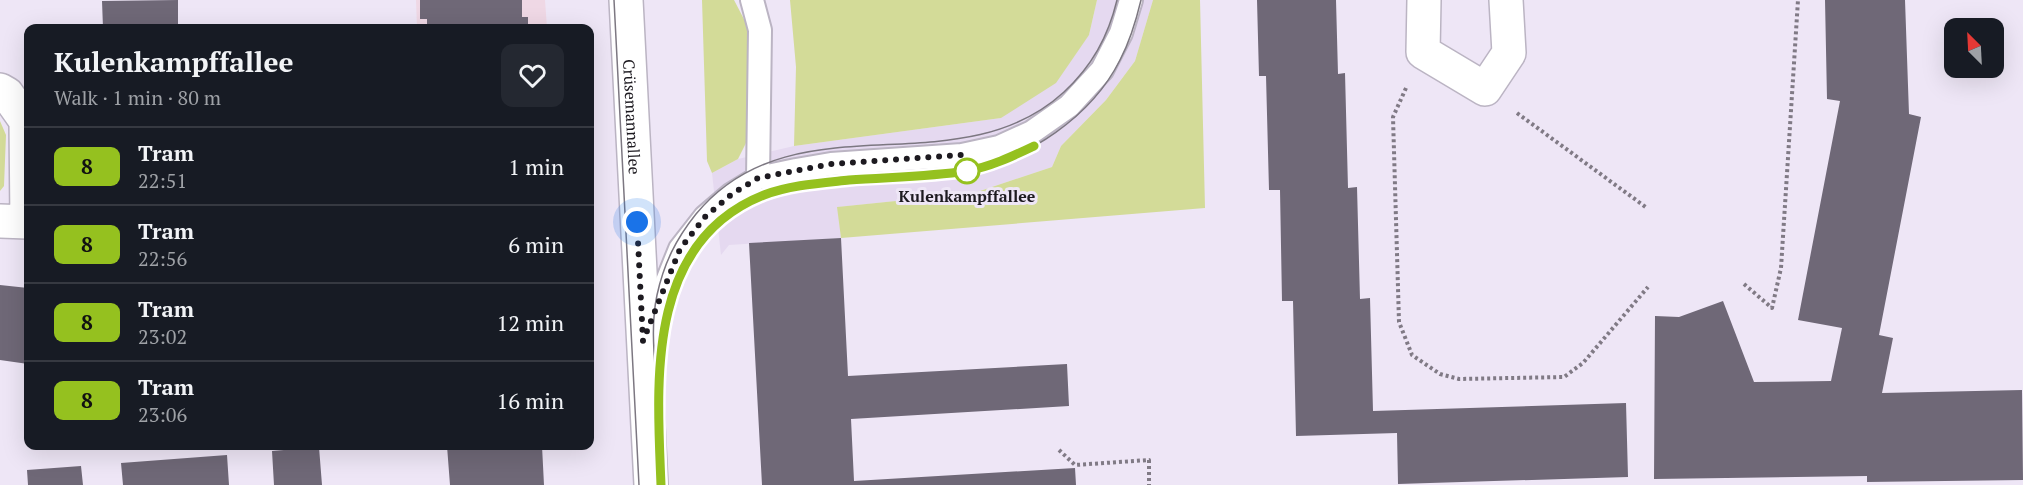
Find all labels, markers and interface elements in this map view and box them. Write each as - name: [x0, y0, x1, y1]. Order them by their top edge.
- north arrow: [1944, 18, 2004, 78]
- map controls: [1944, 18, 2004, 78]
- text: Kulenkampffallee: [54, 43, 294, 80]
- button: heart: [501, 44, 564, 107]
- street label: Crüsemannallee: [618, 59, 646, 175]
- text: Walk · 1 min · 80 m: [54, 84, 221, 111]
- text: Tram: [138, 138, 194, 167]
- text: 8: [81, 152, 93, 180]
- text: 1 min: [508, 152, 564, 181]
- marker: Kulenkampffallee: [954, 158, 980, 184]
- text: 22:51: [138, 167, 187, 194]
- place label: Kulenkampffallee: [899, 185, 1036, 207]
- your location: [622, 207, 652, 237]
- text: Tram: [138, 216, 194, 245]
- text: 8: [81, 230, 93, 258]
- text: 6 min: [508, 230, 564, 259]
- text: 22:56: [138, 245, 187, 272]
- text: Tram: [138, 294, 194, 323]
- text: 8: [81, 308, 93, 336]
- text: 12 min: [497, 308, 564, 337]
- text: 23:02: [138, 323, 187, 350]
- text: Tram: [138, 372, 194, 401]
- text: 8: [81, 386, 93, 414]
- text: 16 min: [497, 386, 564, 415]
- text: 23:06: [138, 401, 187, 428]

